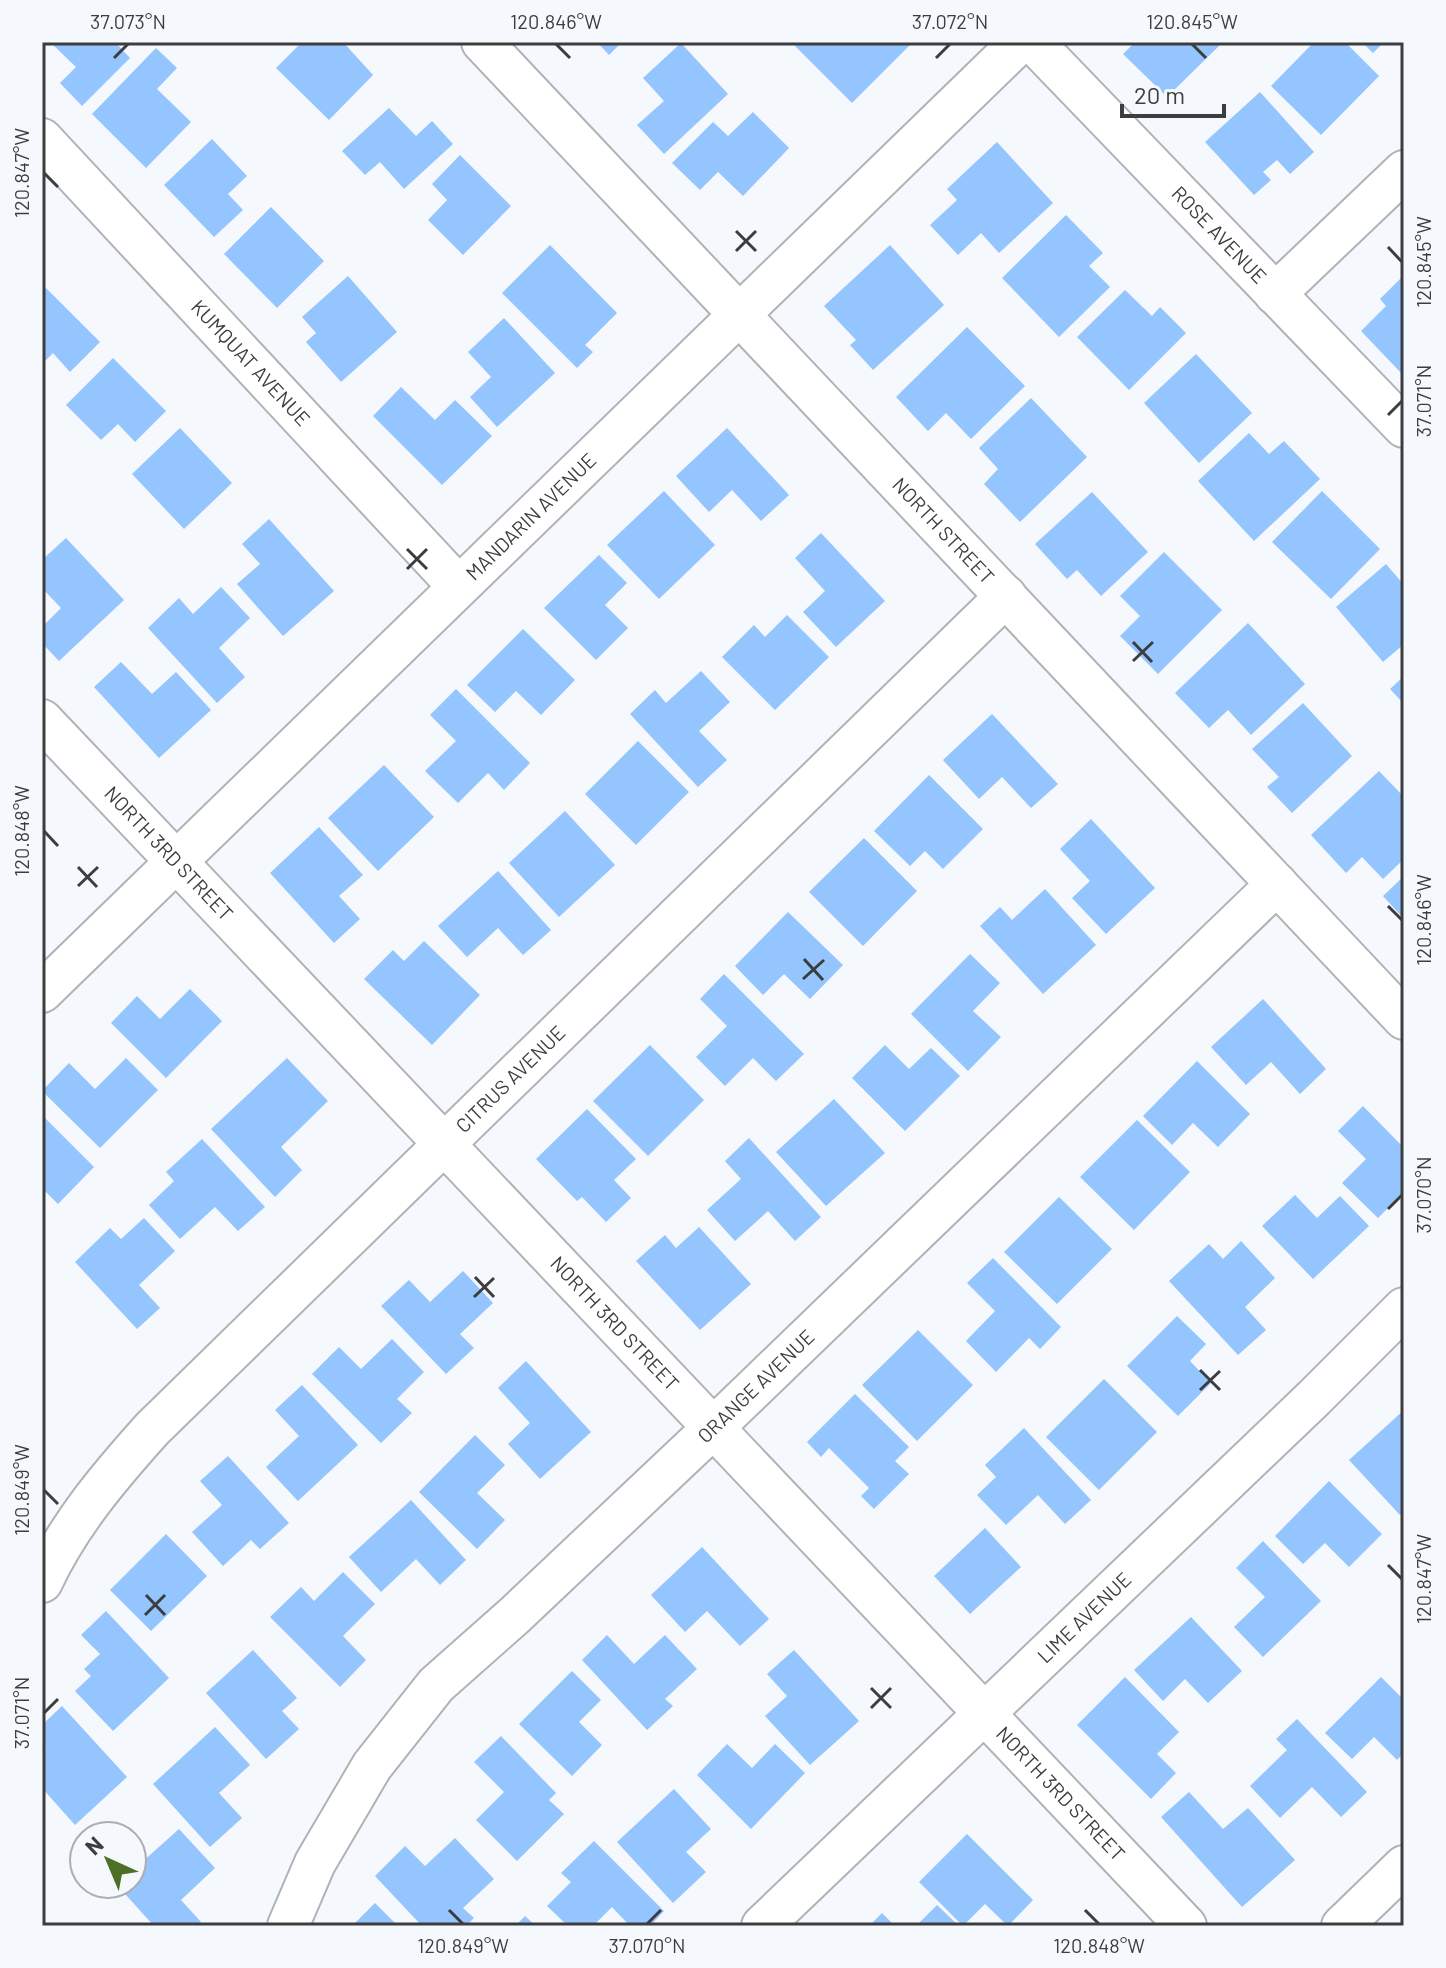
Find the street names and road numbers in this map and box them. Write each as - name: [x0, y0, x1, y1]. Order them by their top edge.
- street label: ROSE AVENUE: [1167, 181, 1272, 288]
- street label: KUMQUAT AVENUE: [187, 294, 316, 430]
- street label: MANDARIN AVENUE: [460, 448, 601, 585]
- street label: NORTH STREET: [888, 472, 1000, 588]
- street label: NORTH 3RD STREET: [100, 781, 239, 925]
- street label: CITRUS AVENUE: [450, 1020, 569, 1137]
- street label: NORTH 3RD STREET: [546, 1251, 685, 1395]
- street label: ORANGE AVENUE: [692, 1324, 819, 1447]
- street label: LIME AVENUE: [1032, 1567, 1135, 1667]
- street label: NORTH 3RD STREET: [992, 1721, 1131, 1865]

